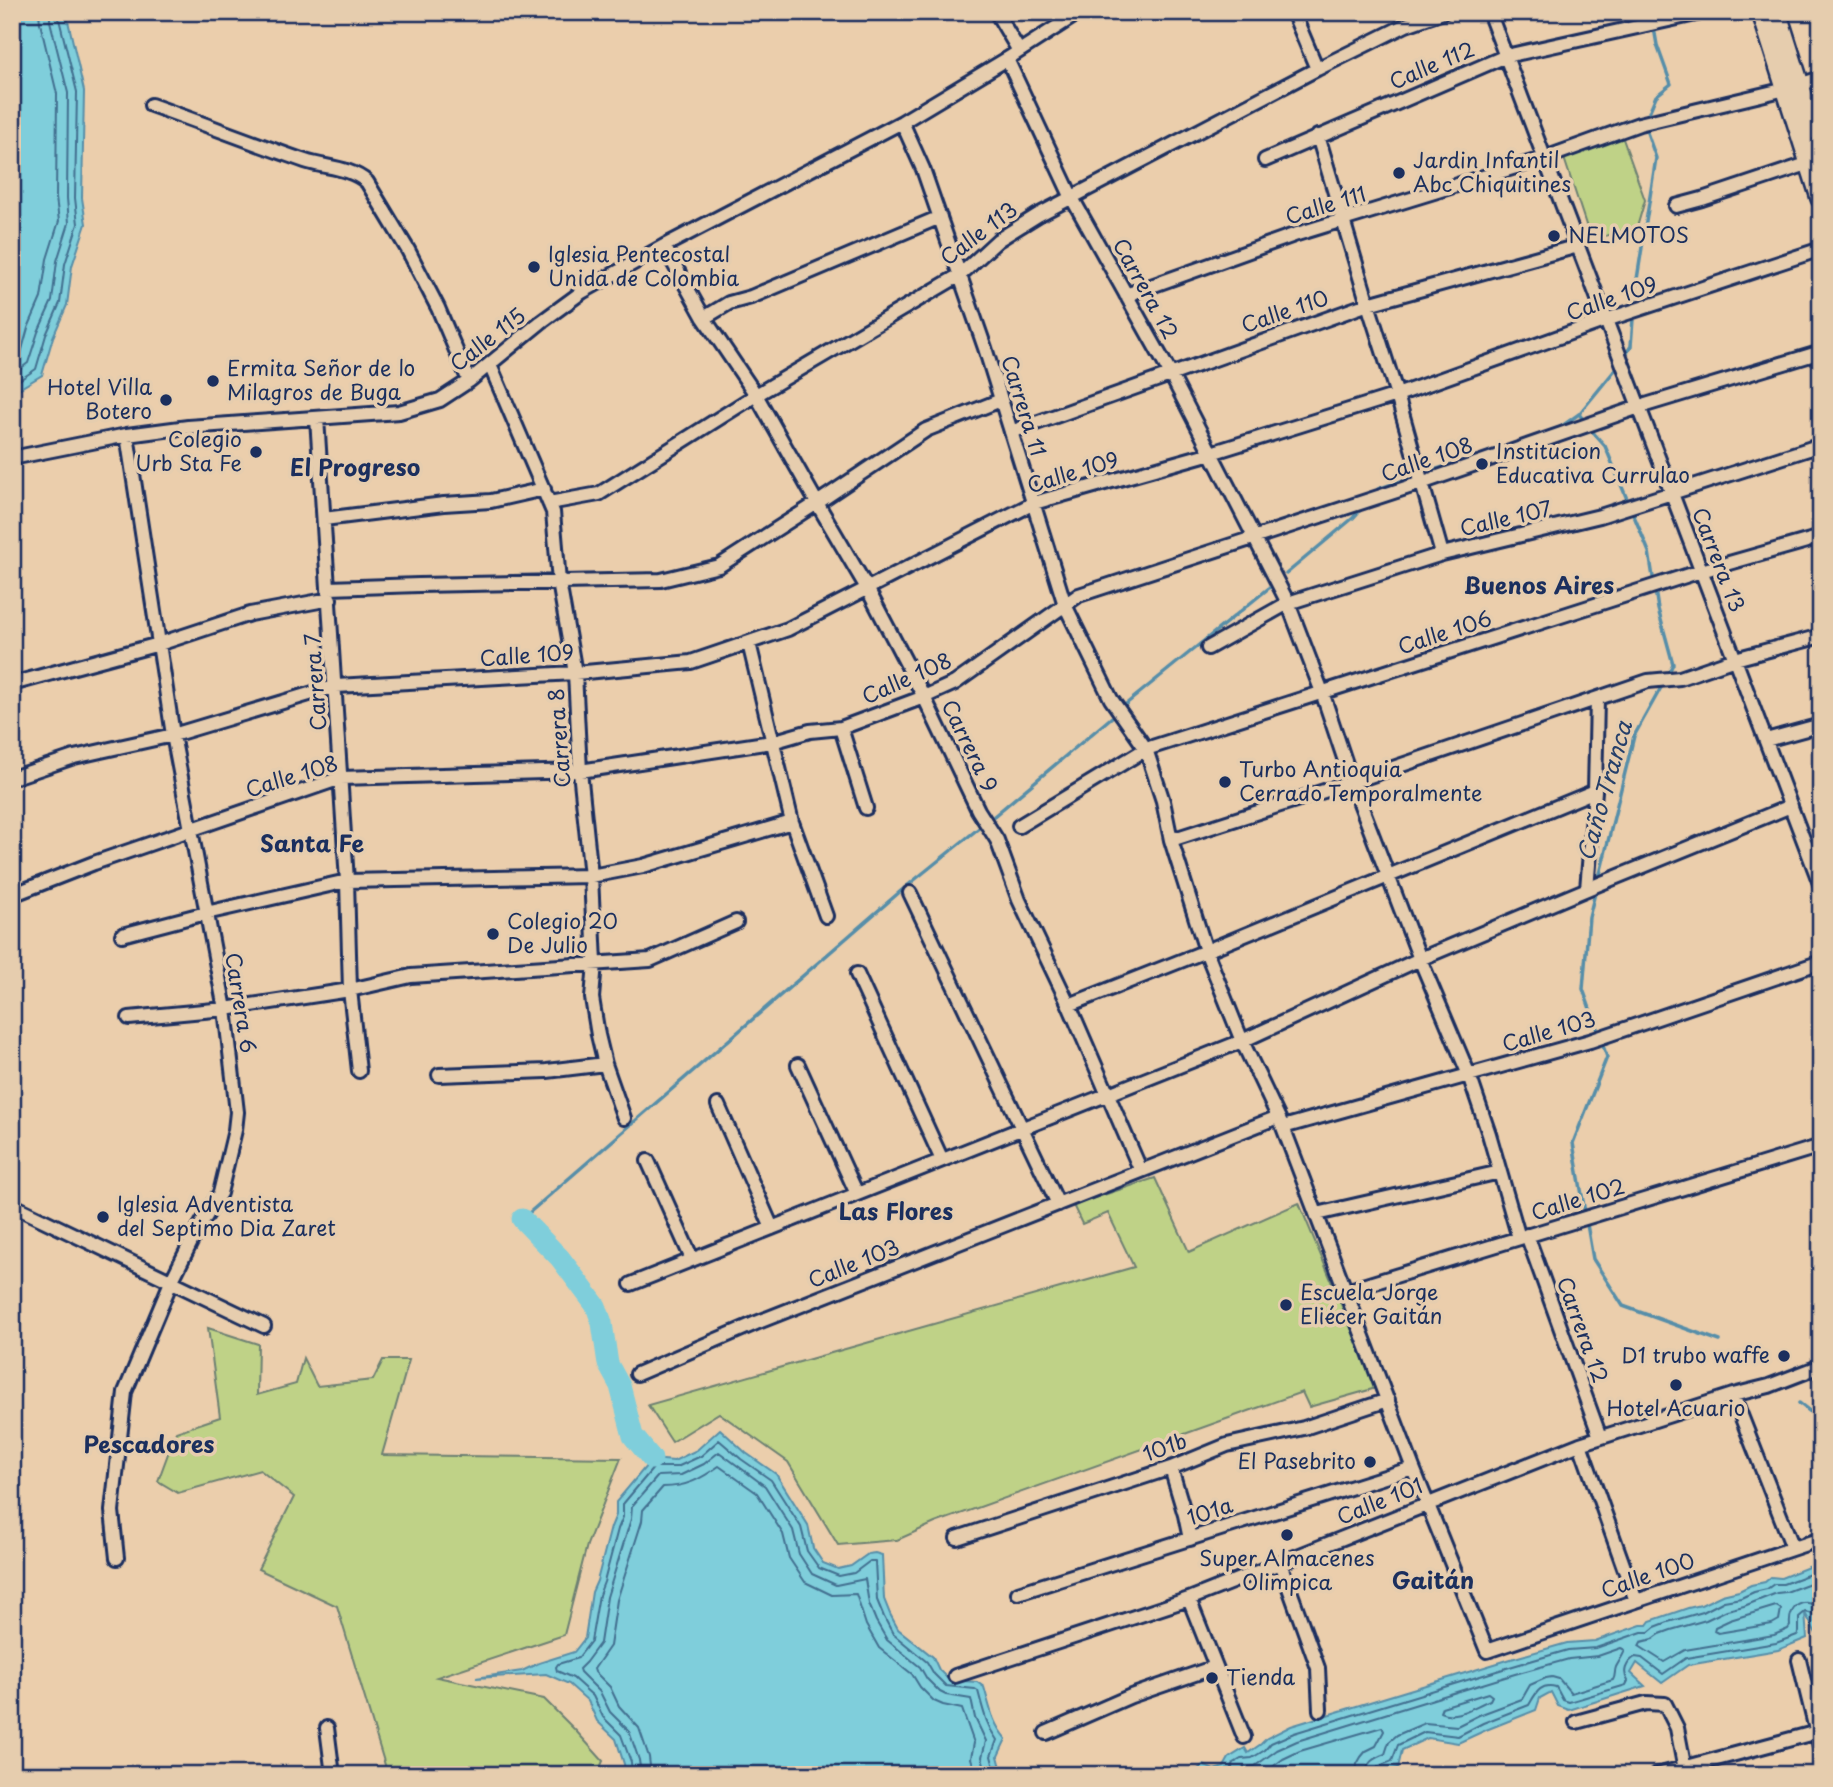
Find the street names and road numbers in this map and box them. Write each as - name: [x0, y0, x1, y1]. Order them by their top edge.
- street label: Calle 112: [1384, 32, 1479, 96]
- street label: Calle 111: [1281, 177, 1370, 232]
- street label: Calle 113: [932, 193, 1023, 272]
- street label: Carrera 12: [1106, 232, 1188, 344]
- street label: Calle 109: [1561, 267, 1661, 328]
- street label: Calle 110: [1236, 280, 1332, 340]
- street label: Calle 115: [442, 299, 531, 378]
- street label: Carrera 11: [994, 351, 1055, 460]
- street label: Calle 108: [1376, 427, 1477, 489]
- street label: Calle 109: [1023, 442, 1122, 500]
- street label: Calle 107: [1456, 491, 1555, 543]
- street label: Carrera 13: [1685, 502, 1755, 616]
- street label: Calle 106: [1393, 601, 1495, 661]
- street label: Carrera 7: [295, 632, 333, 732]
- street label: Calle 109: [479, 635, 575, 673]
- street label: Calle 108: [856, 643, 956, 711]
- street label: Carrera 8: [539, 687, 577, 789]
- street label: Carrera 9: [935, 693, 1007, 797]
- street label: Calle 108: [241, 746, 342, 804]
- street label: Carrera 6: [218, 950, 266, 1055]
- street label: Calle 103: [1498, 1001, 1599, 1059]
- street label: Calle 102: [1527, 1169, 1628, 1227]
- street label: Calle 103: [803, 1229, 904, 1295]
- street label: Carrera 12: [1550, 1272, 1618, 1387]
- street label: 101b: [1138, 1423, 1191, 1469]
- street label: Calle 101: [1331, 1468, 1427, 1532]
- street label: 101a: [1183, 1488, 1236, 1532]
- street label: Calle 100: [1596, 1543, 1699, 1605]

